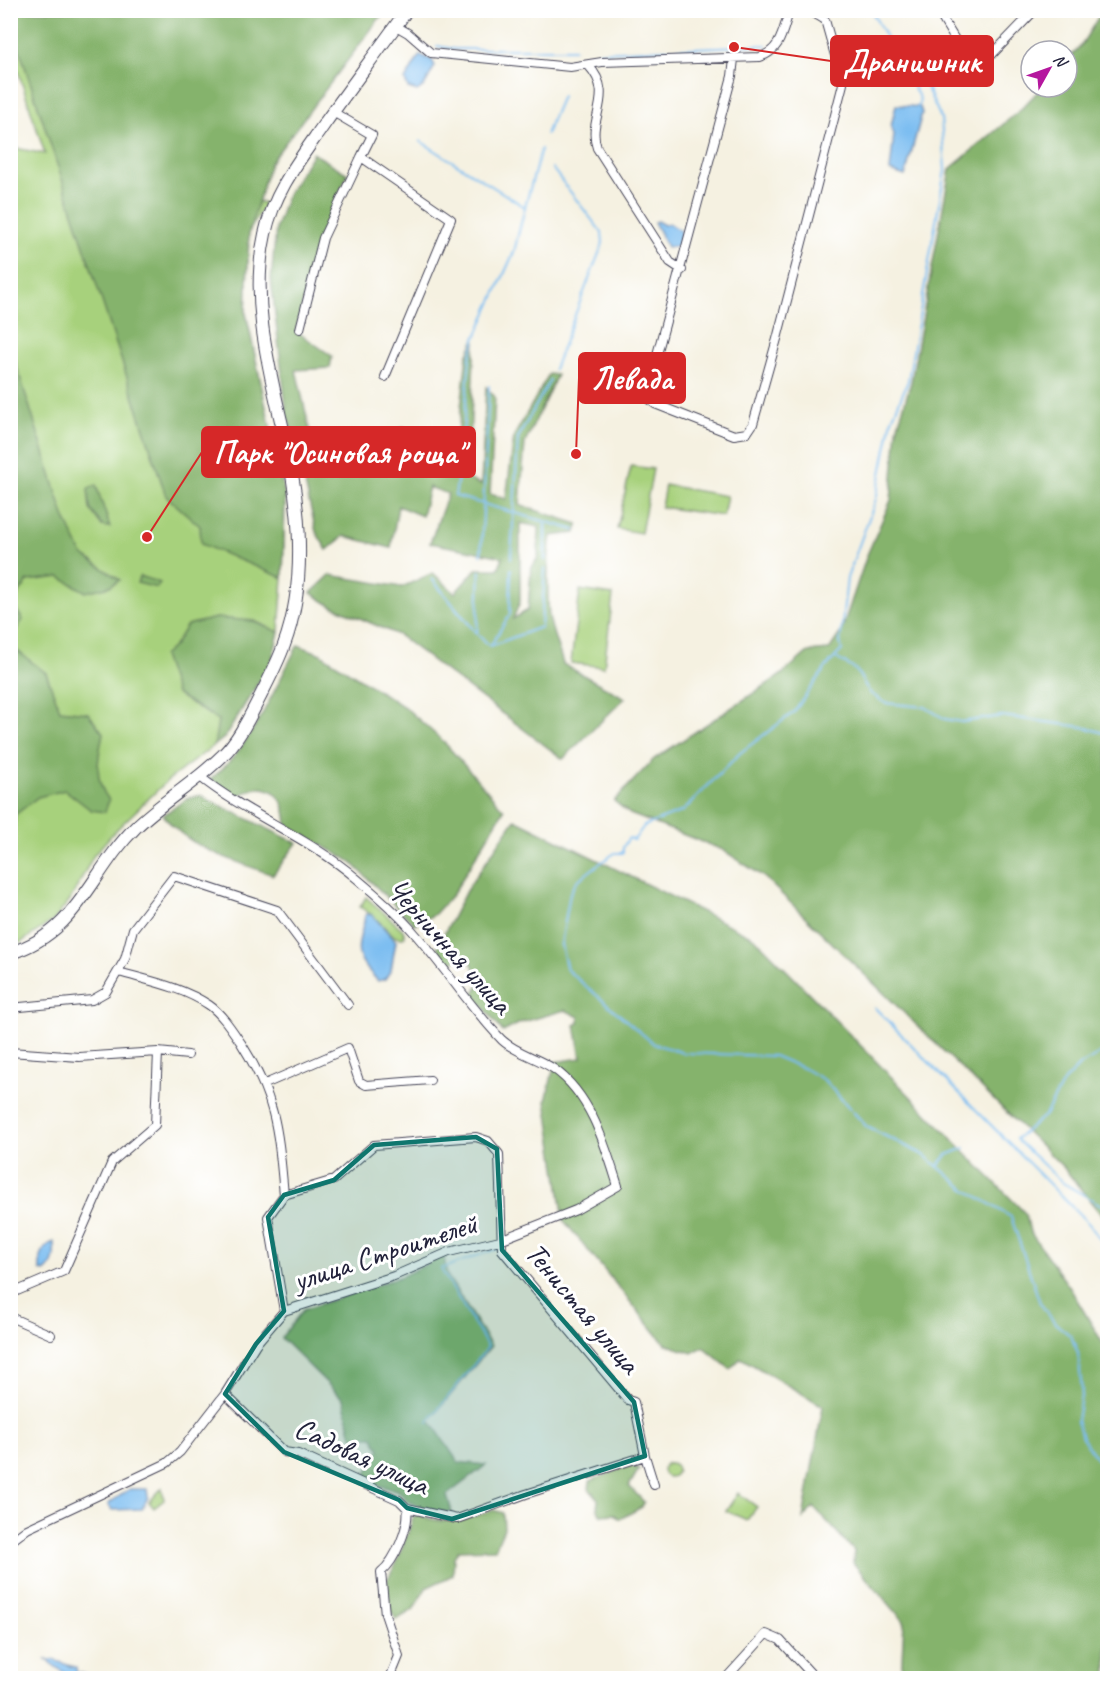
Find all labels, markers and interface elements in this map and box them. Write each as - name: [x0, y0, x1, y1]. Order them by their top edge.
- callout: Дранишник: [831, 36, 993, 86]
- north arrow: [1019, 39, 1079, 99]
- text: Дранишник: [843, 41, 983, 82]
- text: N: [1049, 50, 1073, 73]
- callout: Левада: [579, 353, 685, 403]
- text: Левада: [591, 358, 676, 399]
- callout: Парк "Осиновая роща": [202, 427, 475, 477]
- text: Парк "Осиновая роща": [214, 432, 472, 473]
- street label: Черничная улица: [379, 870, 522, 1023]
- street label: улица Строителей: [286, 1204, 483, 1300]
- street label: Тенистая улица: [517, 1235, 650, 1383]
- street label: Садовая улица: [289, 1408, 437, 1504]

